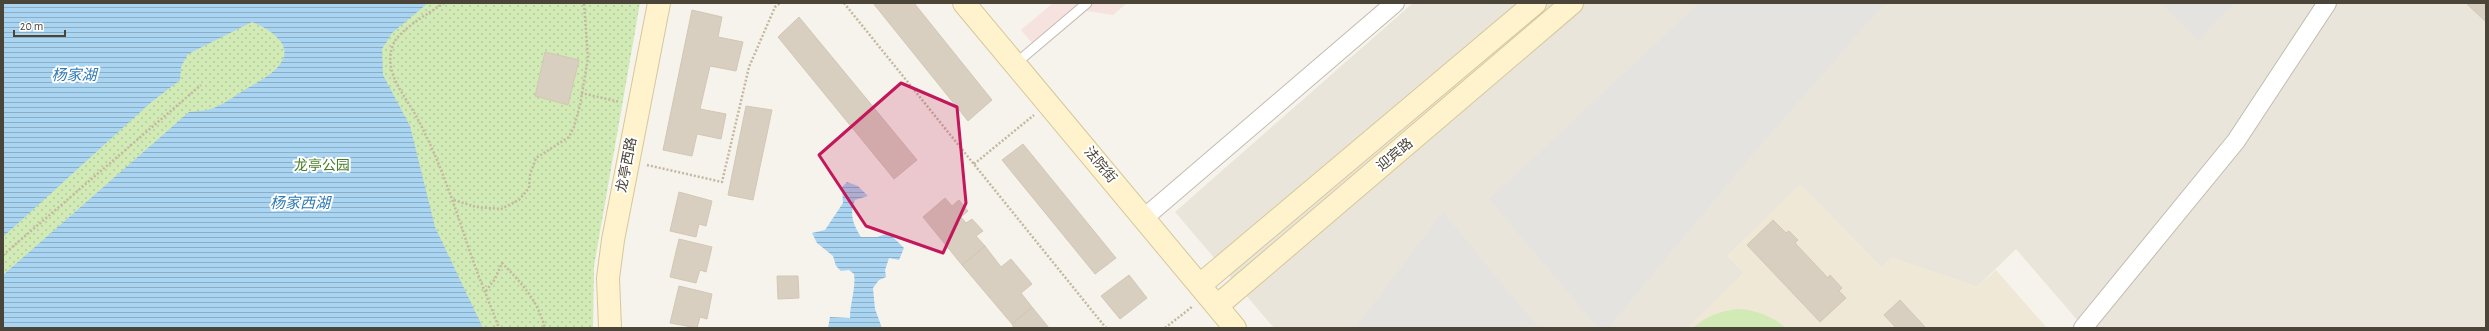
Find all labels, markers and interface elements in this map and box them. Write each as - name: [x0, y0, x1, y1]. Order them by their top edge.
- scale bar: [14, 12, 65, 38]
- text: 20 m: [20, 20, 43, 32]
- water label: 杨家湖: [51, 67, 98, 83]
- street label: 迎宾路: [1374, 135, 1416, 174]
- street label: 龙亭西路: [613, 136, 639, 194]
- street label: 法院街: [1081, 144, 1120, 186]
- park label: 龙亭公园: [294, 157, 350, 173]
- water label: 杨家西湖: [270, 195, 332, 211]

